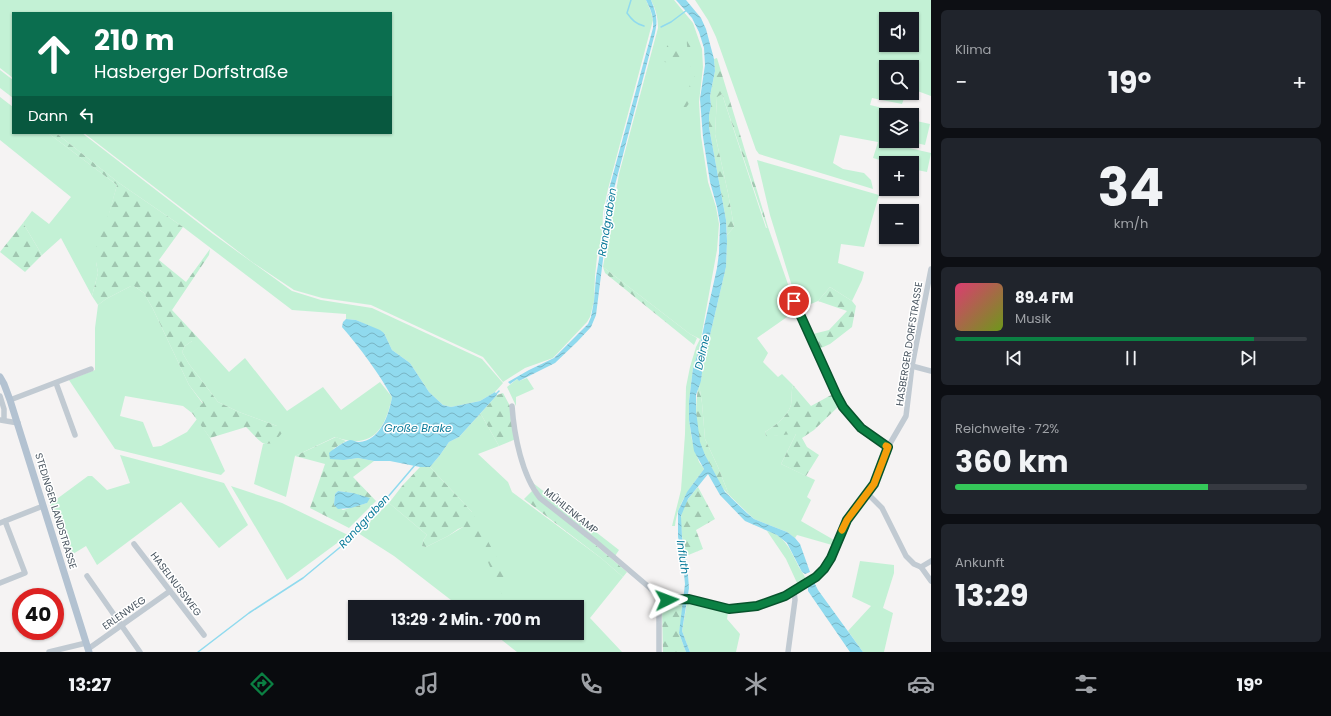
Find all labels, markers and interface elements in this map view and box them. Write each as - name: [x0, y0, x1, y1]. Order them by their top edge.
- map controls: [879, 12, 919, 244]
- button: sound: [879, 12, 919, 52]
- text: 210 m: [94, 21, 174, 60]
- icon: ahead: [28, 28, 80, 80]
- text: Klima: [955, 40, 991, 59]
- text: Hasberger Dorfstraße: [94, 59, 288, 84]
- button: search: [879, 60, 919, 100]
- text: 19°: [1108, 61, 1151, 104]
- text: −: [955, 67, 967, 98]
- text: +: [1292, 67, 1307, 98]
- icon: left: [76, 104, 98, 126]
- text: Dann: [28, 105, 68, 126]
- button: layers: [879, 108, 919, 148]
- text: 34: [1098, 151, 1164, 224]
- button: +: [879, 156, 919, 196]
- water label: Randgraben: [594, 187, 620, 257]
- button: −: [879, 204, 919, 244]
- text: km/h: [1114, 214, 1148, 233]
- street label: HASBERGER DORFSTRASSE: [892, 281, 926, 407]
- pin: [777, 284, 811, 318]
- text: 89.4 FM: [1015, 287, 1074, 308]
- icon: arrive: [783, 290, 805, 312]
- text: Musik: [1015, 309, 1051, 328]
- water label: Delme: [690, 333, 714, 371]
- icon: previous: [1003, 347, 1025, 369]
- icon: pause: [1120, 347, 1142, 369]
- icon: next: [1237, 347, 1259, 369]
- text: Reichweite · 72%: [955, 419, 1059, 438]
- water label: Große Brake: [384, 420, 452, 436]
- text: 360 km: [955, 440, 1069, 483]
- street label: STEDINGER LANDSTRASSE: [31, 451, 81, 571]
- street label: MÜHLENKAMP: [541, 484, 601, 538]
- water label: Randgraben: [335, 490, 393, 552]
- water label: Influth: [673, 539, 693, 575]
- street label: HASELNUSSWEG: [147, 549, 205, 620]
- text: Ankunft: [955, 553, 1004, 572]
- text: 13:29: [955, 574, 1029, 617]
- position arrow: [646, 579, 688, 621]
- speed limit sign: 40: [12, 588, 64, 640]
- street label: ERLENWEG: [99, 592, 149, 634]
- text: 13:29 · 2 Min. · 700 m: [391, 609, 541, 630]
- icon: directions: [248, 670, 276, 698]
- icon: music: [413, 670, 441, 698]
- icon: phone: [577, 670, 605, 698]
- icon: climate: [742, 670, 770, 698]
- icon: car: [907, 670, 935, 698]
- icon: filters: [1072, 670, 1100, 698]
- text: 13:27: [68, 672, 111, 697]
- text: 19°: [1236, 672, 1263, 697]

